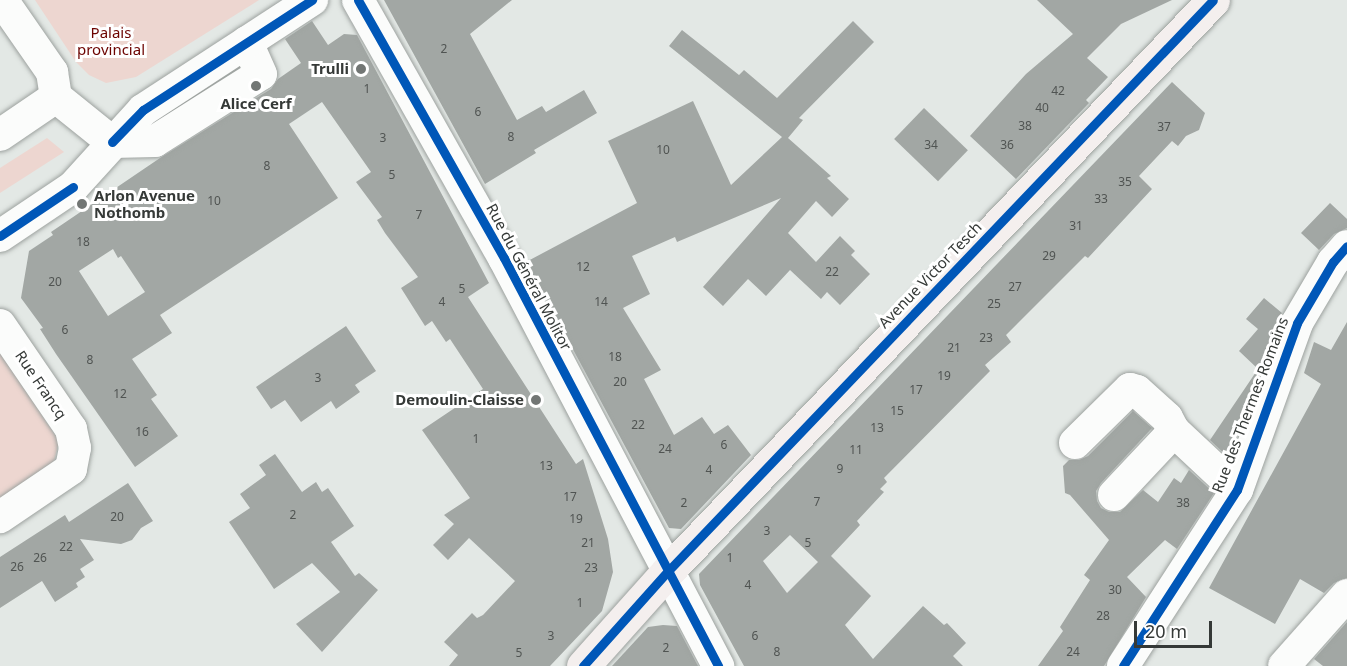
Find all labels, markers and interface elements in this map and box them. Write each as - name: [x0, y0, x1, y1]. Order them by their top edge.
- park label: Palais provincial: [77, 23, 145, 58]
- house number: 2: [441, 42, 447, 56]
- place label: Trulli: [311, 60, 349, 78]
- marker: Trulli: [354, 62, 368, 76]
- marker: Alice Cerf: [249, 79, 263, 93]
- house number: 1: [364, 82, 370, 96]
- house number: 42: [1051, 84, 1065, 98]
- place label: Alice Cerf: [220, 95, 292, 113]
- house number: 40: [1035, 101, 1049, 115]
- house number: 6: [475, 105, 481, 119]
- house number: 38: [1018, 119, 1032, 133]
- house number: 37: [1157, 120, 1171, 134]
- house number: 8: [508, 130, 514, 144]
- house number: 3: [380, 131, 386, 145]
- house number: 34: [924, 138, 938, 152]
- house number: 36: [1000, 138, 1014, 152]
- house number: 10: [656, 143, 670, 157]
- house number: 8: [264, 159, 270, 173]
- house number: 5: [389, 168, 395, 182]
- house number: 35: [1118, 175, 1132, 189]
- place label: Arlon Avenue Nothomb: [94, 186, 195, 221]
- house number: 33: [1094, 192, 1108, 206]
- house number: 10: [207, 194, 221, 208]
- marker: Arlon Avenue Nothomb: [75, 197, 89, 211]
- street label: Rue du Général Molitor: [483, 201, 575, 353]
- house number: 7: [416, 208, 422, 222]
- street label: Avenue Victor Tesch: [875, 218, 985, 332]
- house number: 31: [1069, 219, 1083, 233]
- house number: 18: [76, 235, 90, 249]
- house number: 29: [1042, 249, 1056, 263]
- house number: 12: [576, 260, 590, 274]
- house number: 22: [825, 265, 839, 279]
- house number: 20: [48, 275, 62, 289]
- house number: 27: [1008, 280, 1022, 294]
- house number: 5: [459, 282, 465, 296]
- house number: 4: [439, 295, 445, 309]
- house number: 14: [594, 295, 608, 309]
- house number: 25: [987, 297, 1001, 311]
- street label: Rue des Thermes Romains: [1208, 315, 1292, 495]
- house number: 6: [62, 323, 68, 337]
- house number: 23: [979, 331, 993, 345]
- house number: 21: [947, 341, 961, 355]
- street label: Rue Francq: [12, 347, 70, 423]
- house number: 18: [608, 350, 622, 364]
- house number: 8: [87, 353, 93, 367]
- house number: 19: [937, 369, 951, 383]
- house number: 3: [315, 371, 321, 385]
- house number: 20: [613, 375, 627, 389]
- house number: 17: [909, 383, 923, 397]
- house number: 12: [113, 387, 127, 401]
- place label: Demoulin-Claisse: [395, 391, 524, 409]
- marker: Demoulin-Claisse: [529, 393, 543, 407]
- house number: 15: [890, 404, 904, 418]
- house number: 22: [631, 418, 645, 432]
- house number: 13: [870, 421, 884, 435]
- house number: 16: [135, 425, 149, 439]
- house number: 1: [473, 432, 479, 446]
- house number: 6: [721, 438, 727, 452]
- house number: 24: [658, 442, 672, 456]
- house number: 11: [849, 443, 863, 457]
- house number: 13: [539, 459, 553, 473]
- house number: 9: [837, 462, 843, 476]
- house number: 4: [706, 463, 712, 477]
- house number: 17: [563, 490, 577, 504]
- house number: 7: [814, 495, 820, 509]
- house number: 2: [681, 496, 687, 510]
- house number: 38: [1176, 496, 1190, 510]
- house number: 2: [290, 508, 296, 522]
- house number: 20: [110, 510, 124, 524]
- house number: 19: [569, 512, 583, 526]
- house number: 3: [764, 524, 770, 538]
- house number: 21: [581, 536, 595, 550]
- house number: 5: [805, 536, 811, 550]
- house number: 22: [59, 540, 73, 554]
- house number: 26: [33, 551, 47, 565]
- house number: 1: [727, 551, 733, 565]
- house number: 26: [10, 560, 24, 574]
- house number: 23: [584, 561, 598, 575]
- house number: 4: [745, 578, 751, 592]
- house number: 30: [1108, 583, 1122, 597]
- house number: 1: [577, 596, 583, 610]
- house number: 28: [1096, 609, 1110, 623]
- scale bar: [1137, 609, 1215, 647]
- text: 20 m: [1145, 619, 1187, 643]
- house number: 3: [548, 629, 554, 643]
- house number: 6: [752, 629, 758, 643]
- house number: 2: [663, 641, 669, 655]
- house number: 8: [774, 645, 780, 659]
- house number: 24: [1066, 645, 1080, 659]
- house number: 5: [516, 646, 522, 660]

